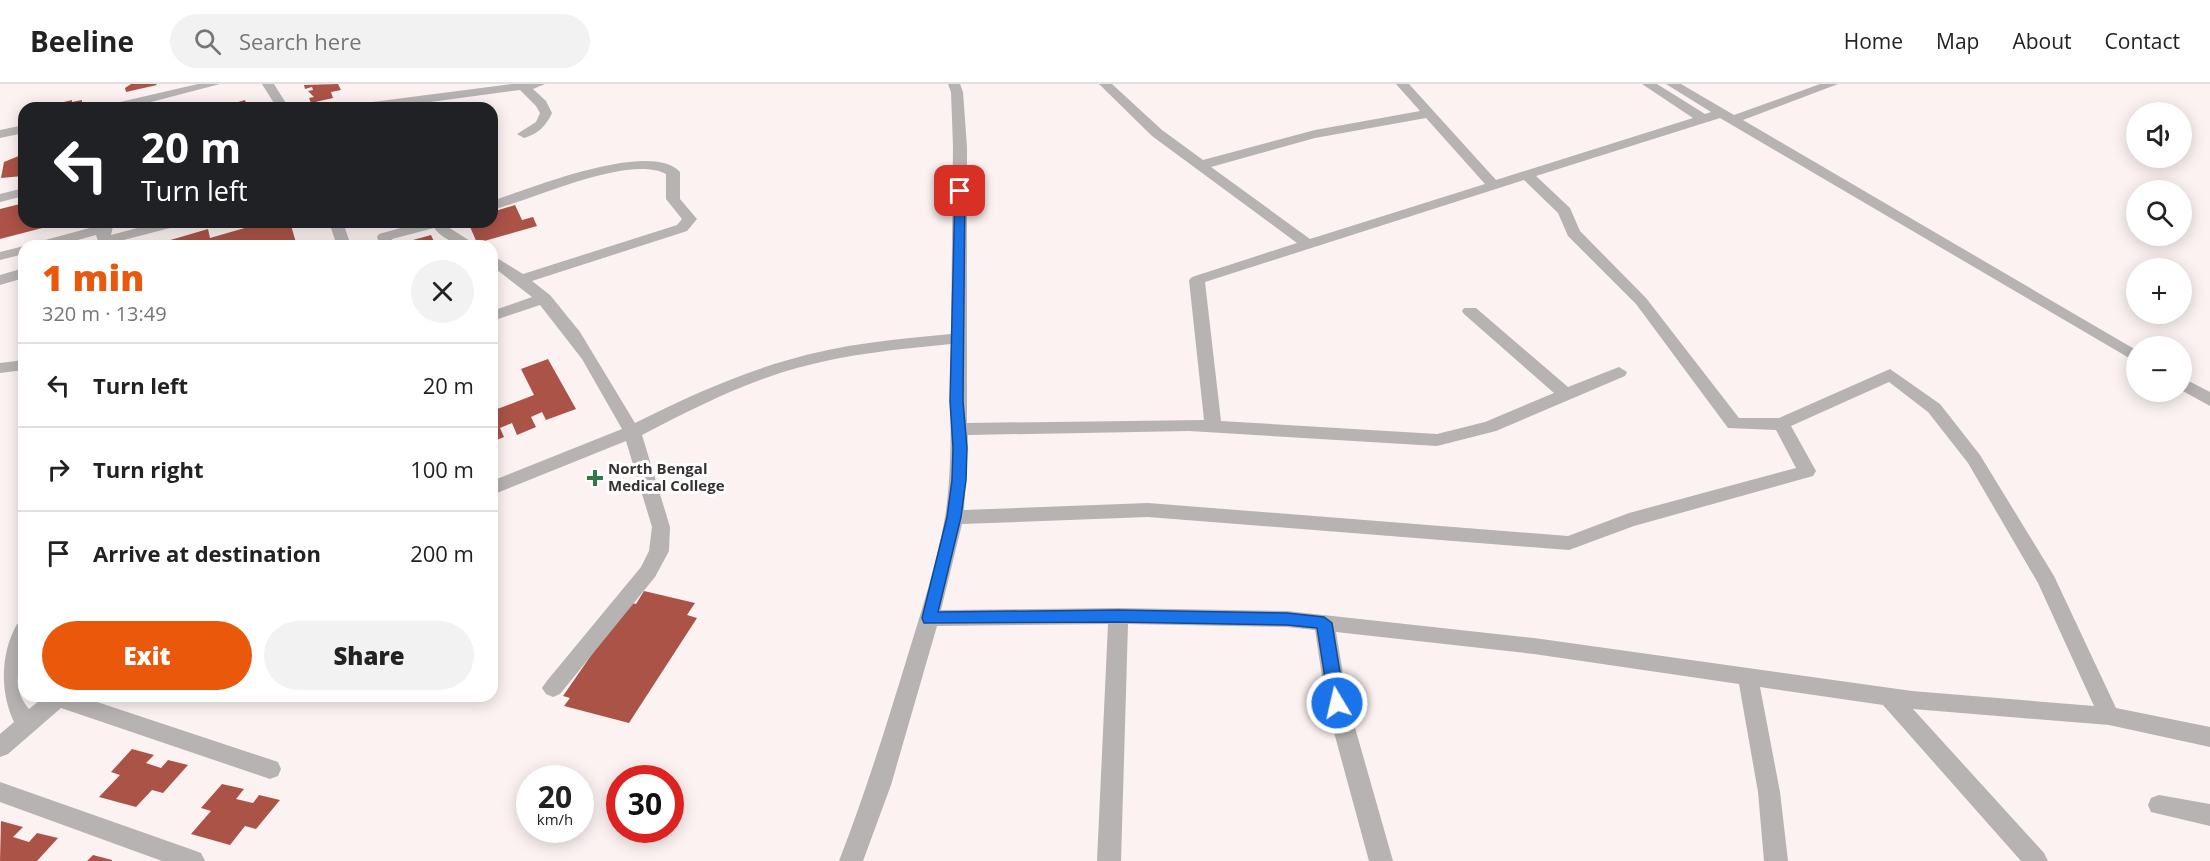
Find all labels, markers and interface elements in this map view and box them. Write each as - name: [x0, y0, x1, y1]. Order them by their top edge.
- search box: [170, 14, 590, 68]
- text: Beeline: [30, 22, 134, 60]
- icon: search: [191, 25, 224, 58]
- text: Search here: [239, 26, 362, 56]
- text: Home: [1844, 27, 1903, 55]
- text: Map: [1936, 27, 1979, 55]
- text: About: [2012, 27, 2072, 55]
- text: Contact: [2105, 27, 2180, 55]
- map controls: [2126, 102, 2192, 402]
- button: sound: [2126, 102, 2192, 168]
- text: 20 m: [141, 118, 241, 175]
- icon: left: [42, 126, 120, 204]
- pin: [934, 165, 985, 216]
- text: Turn left: [141, 172, 248, 209]
- icon: arrive: [943, 174, 976, 207]
- button: search: [2126, 180, 2192, 246]
- text: 1 min: [42, 253, 144, 302]
- button: +: [2126, 258, 2192, 324]
- button: close: [411, 260, 474, 323]
- text: 320 m · 13:49: [42, 300, 167, 327]
- button: −: [2126, 336, 2192, 402]
- icon: left: [42, 369, 75, 402]
- text: Turn left: [93, 370, 188, 400]
- text: 20 m: [423, 370, 474, 400]
- icon: right: [42, 453, 75, 486]
- text: Turn right: [93, 454, 204, 484]
- text: 100 m: [410, 454, 474, 484]
- place label: North Bengal Medical College: [608, 458, 725, 495]
- marker: North Bengal Medical College: [586, 469, 604, 487]
- icon: arrive: [42, 537, 75, 570]
- text: Arrive at destination: [93, 538, 321, 568]
- text: 200 m: [410, 538, 474, 568]
- button: Exit: [42, 621, 252, 690]
- button: Share: [264, 621, 474, 690]
- position arrow: [1305, 671, 1369, 735]
- speed limit sign: 30: [606, 765, 684, 843]
- text: 20: [538, 776, 572, 817]
- text: km/h: [537, 809, 573, 829]

